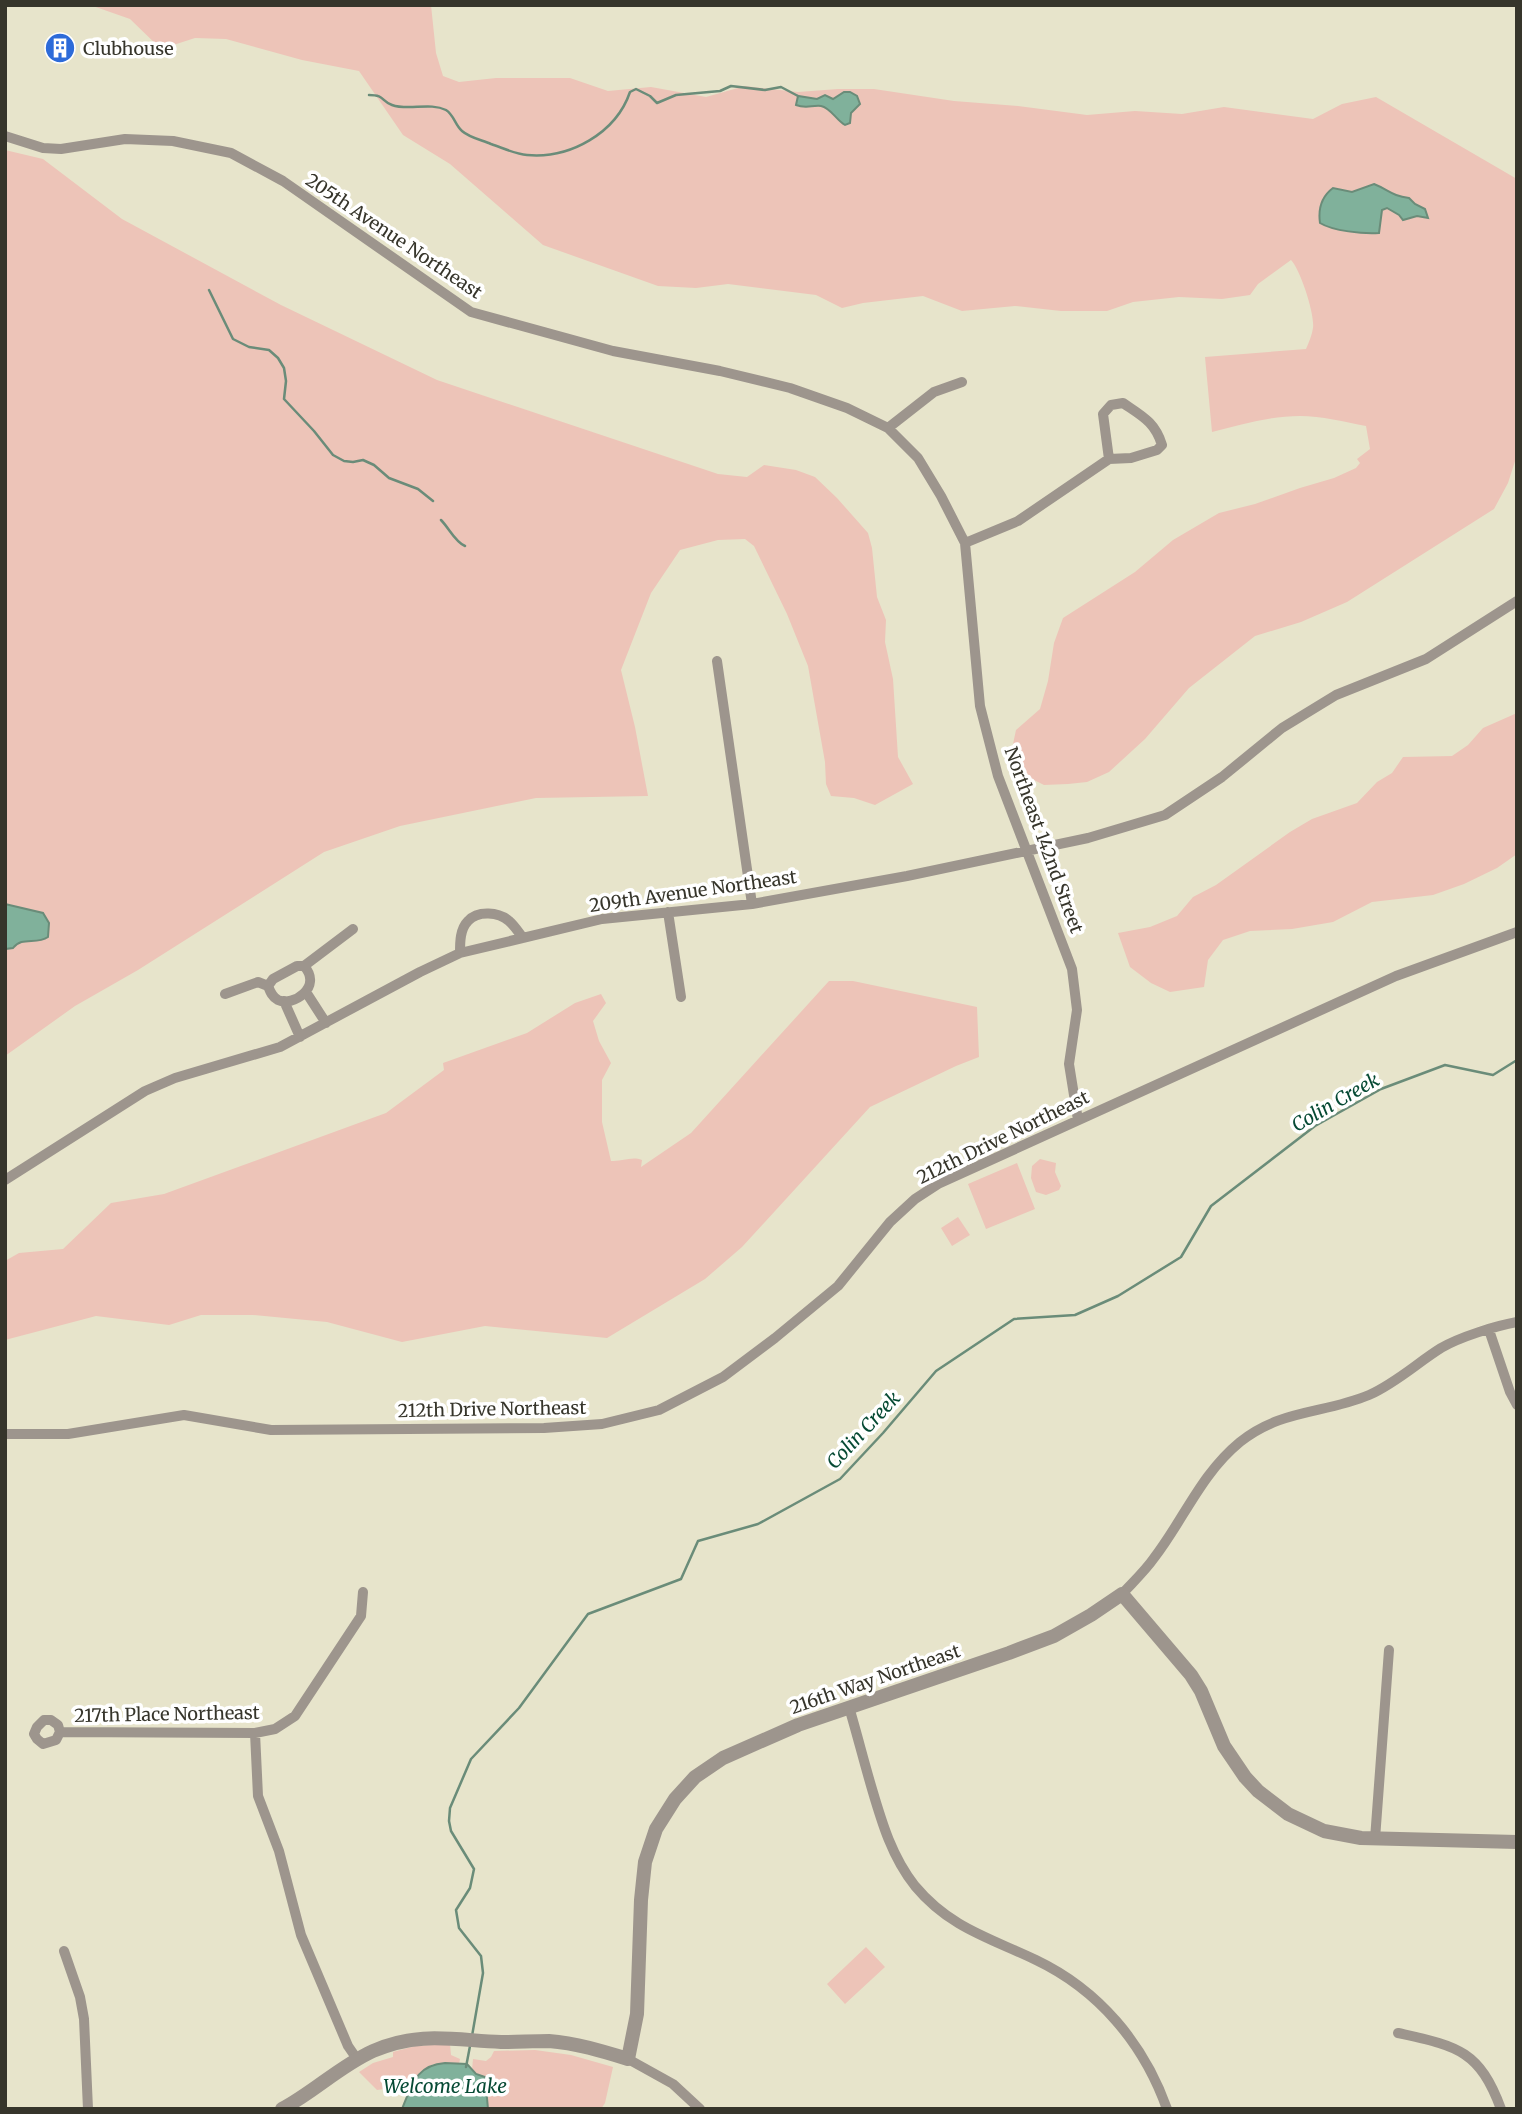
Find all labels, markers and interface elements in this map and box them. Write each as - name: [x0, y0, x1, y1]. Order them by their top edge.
- building icon: Clubhouse: [43, 31, 77, 65]
- place label: Clubhouse: [83, 37, 174, 60]
- street label: 205th Avenue Northeast: [301, 168, 487, 304]
- street label: Northeast 142nd Street: [1000, 744, 1088, 936]
- street label: 209th Avenue Northeast: [588, 865, 798, 917]
- water label: Colin Creek: [1287, 1067, 1384, 1137]
- street label: 212th Drive Northeast: [913, 1085, 1093, 1189]
- water label: Colin Creek: [821, 1386, 905, 1474]
- street label: 212th Drive Northeast: [398, 1396, 586, 1422]
- street label: 216th Way Northeast: [787, 1639, 963, 1719]
- street label: 217th Place Northeast: [74, 1701, 260, 1727]
- water label: Welcome Lake: [383, 2074, 507, 2098]

